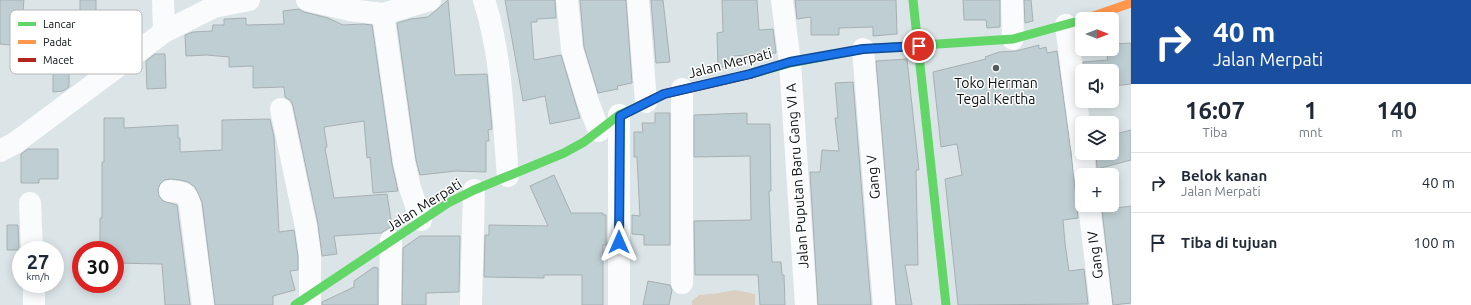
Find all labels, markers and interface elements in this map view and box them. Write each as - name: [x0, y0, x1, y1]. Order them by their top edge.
- legend: [10, 10, 142, 74]
- north arrow: [1075, 12, 1119, 56]
- map controls: [1075, 12, 1119, 212]
- icon: right: [1147, 16, 1199, 68]
- text: 40 m: [1213, 16, 1275, 47]
- text: Lancar: [43, 18, 76, 30]
- pin: [902, 29, 936, 63]
- icon: arrive: [908, 35, 930, 57]
- text: Padat: [43, 36, 72, 48]
- street label: Jalan Merpati: [687, 45, 773, 81]
- text: Jalan Merpati: [1213, 49, 1323, 69]
- text: Macet: [43, 54, 74, 66]
- marker: Toko Herman Tegal Kertha: [991, 63, 1001, 73]
- button: sound: [1075, 64, 1119, 108]
- place label: Toko Herman Tegal Kertha: [954, 75, 1038, 107]
- street label: Jalan Puputan Baru Gang VI A: [783, 83, 811, 269]
- text: 16:07: [1185, 97, 1245, 124]
- text: 1: [1304, 97, 1318, 124]
- text: 140: [1377, 97, 1417, 124]
- button: layers: [1075, 116, 1119, 160]
- text: Tiba: [1202, 125, 1227, 139]
- text: mnt: [1299, 125, 1323, 139]
- text: m: [1391, 125, 1402, 139]
- street label: Gang V: [863, 154, 883, 200]
- text: Belok kanan: [1181, 167, 1267, 184]
- button: +: [1075, 168, 1119, 212]
- icon: right: [1147, 172, 1169, 194]
- text: 40 m: [1422, 174, 1455, 191]
- street label: Jalan Merpati: [383, 176, 465, 234]
- text: Jalan Merpati: [1181, 184, 1261, 198]
- position arrow: [598, 221, 640, 263]
- street label: Gang IV: [1084, 230, 1106, 280]
- icon: arrive: [1147, 232, 1169, 254]
- text: Tiba di tujuan: [1181, 234, 1277, 251]
- text: 100 m: [1413, 234, 1455, 251]
- speed limit sign: 30: [72, 241, 124, 293]
- text: 27: [27, 250, 49, 273]
- text: km/h: [26, 271, 50, 282]

